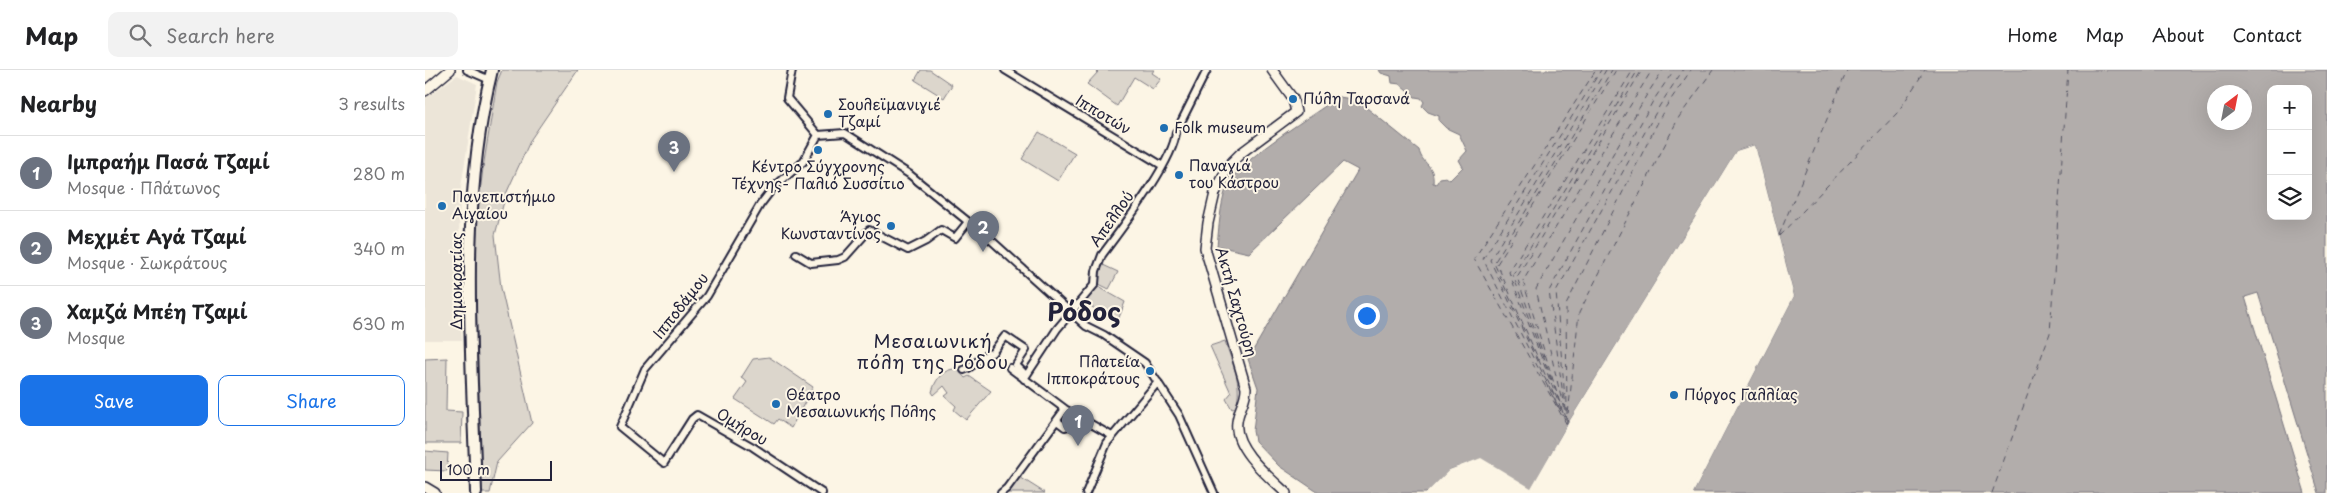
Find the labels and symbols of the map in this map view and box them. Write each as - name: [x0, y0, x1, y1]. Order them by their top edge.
- north arrow: [2207, 85, 2252, 130]
- place label: Πύλη Ταρσανά: [1303, 86, 1410, 109]
- street label: Ιπποτών: [1072, 88, 1136, 139]
- place label: Σουλεϊμανιγιέ Τζαμί: [838, 92, 941, 132]
- marker: Πύλη Ταρσανά: [1287, 93, 1299, 105]
- marker: Σουλεϊμανιγιέ Τζαμί: [822, 108, 834, 120]
- place label: Folk museum: [1174, 115, 1266, 138]
- marker: Folk museum: [1158, 122, 1170, 134]
- pin: 3: [658, 131, 690, 172]
- marker: Κέντρο Σύγχρονης Τέχνης- Παλιό Συσσίτιο: [812, 144, 824, 156]
- place label: Παναγιά του Κάστρου: [1189, 153, 1279, 193]
- place label: Κέντρο Σύγχρονης Τέχνης- Παλιό Συσσίτιο: [731, 154, 905, 194]
- marker: Παναγιά του Κάστρου: [1173, 169, 1185, 181]
- place label: Πανεπιστήμιο Αιγαίου: [452, 184, 556, 224]
- street label: Απελλού: [1083, 185, 1138, 251]
- marker: Πανεπιστήμιο Αιγαίου: [436, 200, 448, 212]
- place label: Άγιος Κωνσταντίνος: [781, 204, 881, 244]
- pin: 2: [967, 211, 999, 252]
- marker: Άγιος Κωνσταντίνος: [885, 220, 897, 232]
- street label: Δημοκρατίας: [444, 232, 467, 330]
- street label: Ακτή Σαχτούρη: [1211, 244, 1264, 359]
- street label: Ιπποδάμου: [646, 267, 713, 343]
- district label: Ρόδος: [1047, 292, 1121, 330]
- your location: [1354, 303, 1380, 329]
- district label: Μεσαιωνική πόλη της Ρόδου: [857, 327, 1009, 375]
- place label: Πλατεία Ιπποκράτους: [1046, 349, 1140, 389]
- marker: Πλατεία Ιπποκράτους: [1144, 365, 1156, 377]
- place label: Θέατρο Μεσαιωνικής Πόλης: [786, 382, 936, 422]
- place label: Πύργος Γαλλίας: [1684, 382, 1798, 405]
- marker: Πύργος Γαλλίας: [1668, 389, 1680, 401]
- marker: Θέατρο Μεσαιωνικής Πόλης: [770, 398, 782, 410]
- street label: Ομήρου: [713, 401, 773, 450]
- pin: 1: [1062, 405, 1094, 446]
- scale bar: [440, 458, 553, 481]

